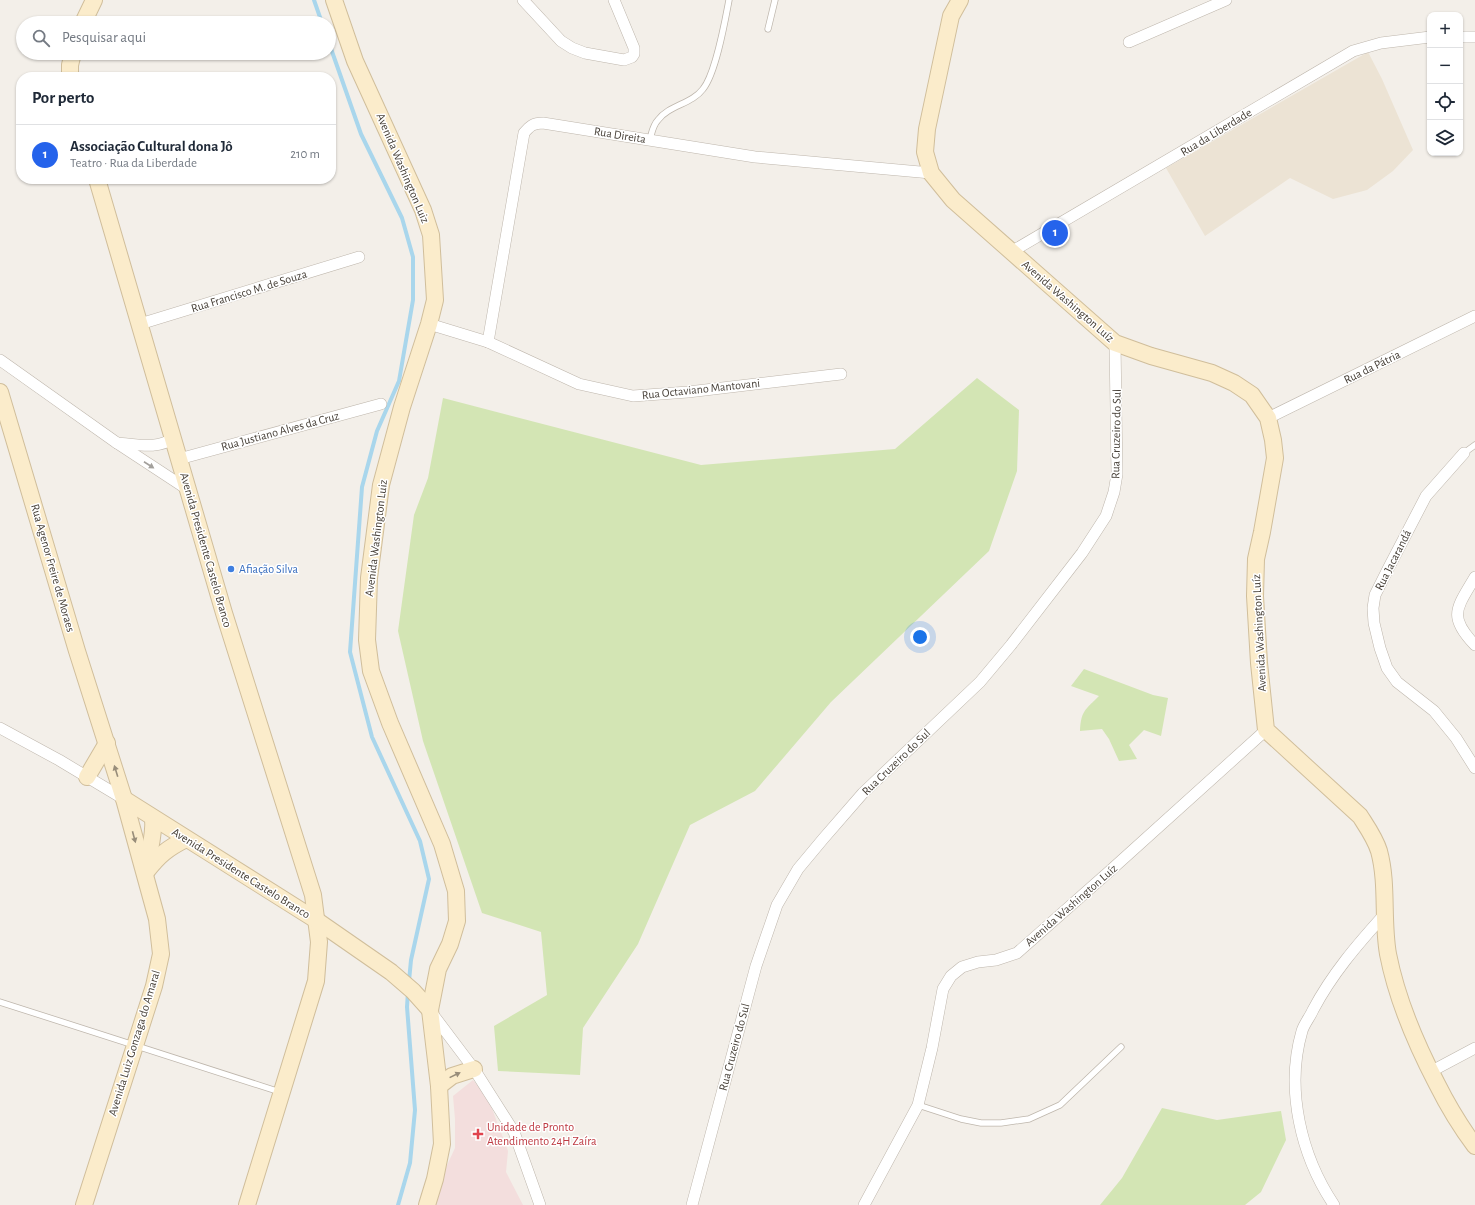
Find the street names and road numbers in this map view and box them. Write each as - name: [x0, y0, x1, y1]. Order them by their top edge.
- street label: Rua da Liberdade: [1178, 106, 1254, 158]
- street label: Avenida Washington Luiz: [374, 111, 432, 225]
- street label: Rua Direita: [593, 125, 647, 145]
- street label: Avenida Washington Luíz: [1020, 258, 1116, 344]
- street label: Rua Francisco M. de Souza: [190, 268, 309, 314]
- street label: Rua da Pátria: [1342, 348, 1403, 386]
- street label: Rua Octaviano Mantovani: [641, 377, 761, 401]
- street label: Rua Cruzeiro do Sul: [1109, 389, 1123, 479]
- street label: Rua Justiano Alves da Cruz: [220, 409, 340, 453]
- street label: Avenida Presidente Castelo Branco: [178, 471, 234, 629]
- street label: Avenida Washington Luiz: [363, 479, 389, 597]
- street label: Rua Agenor Freire de Moraes: [29, 503, 77, 633]
- street label: Rua Jacarandá: [1373, 527, 1414, 592]
- street label: Avenida Washington Luíz: [1250, 574, 1268, 692]
- street label: Rua Cruzeiro do Sul: [860, 726, 932, 798]
- street label: Avenida Presidente Castelo Branco: [170, 825, 312, 921]
- street label: Avenida Washington Luíz: [1023, 862, 1119, 948]
- street label: Avenida Luiz Gonzaga do Amaral: [106, 969, 162, 1117]
- street label: Rua Cruzeiro do Sul: [717, 1002, 751, 1092]

